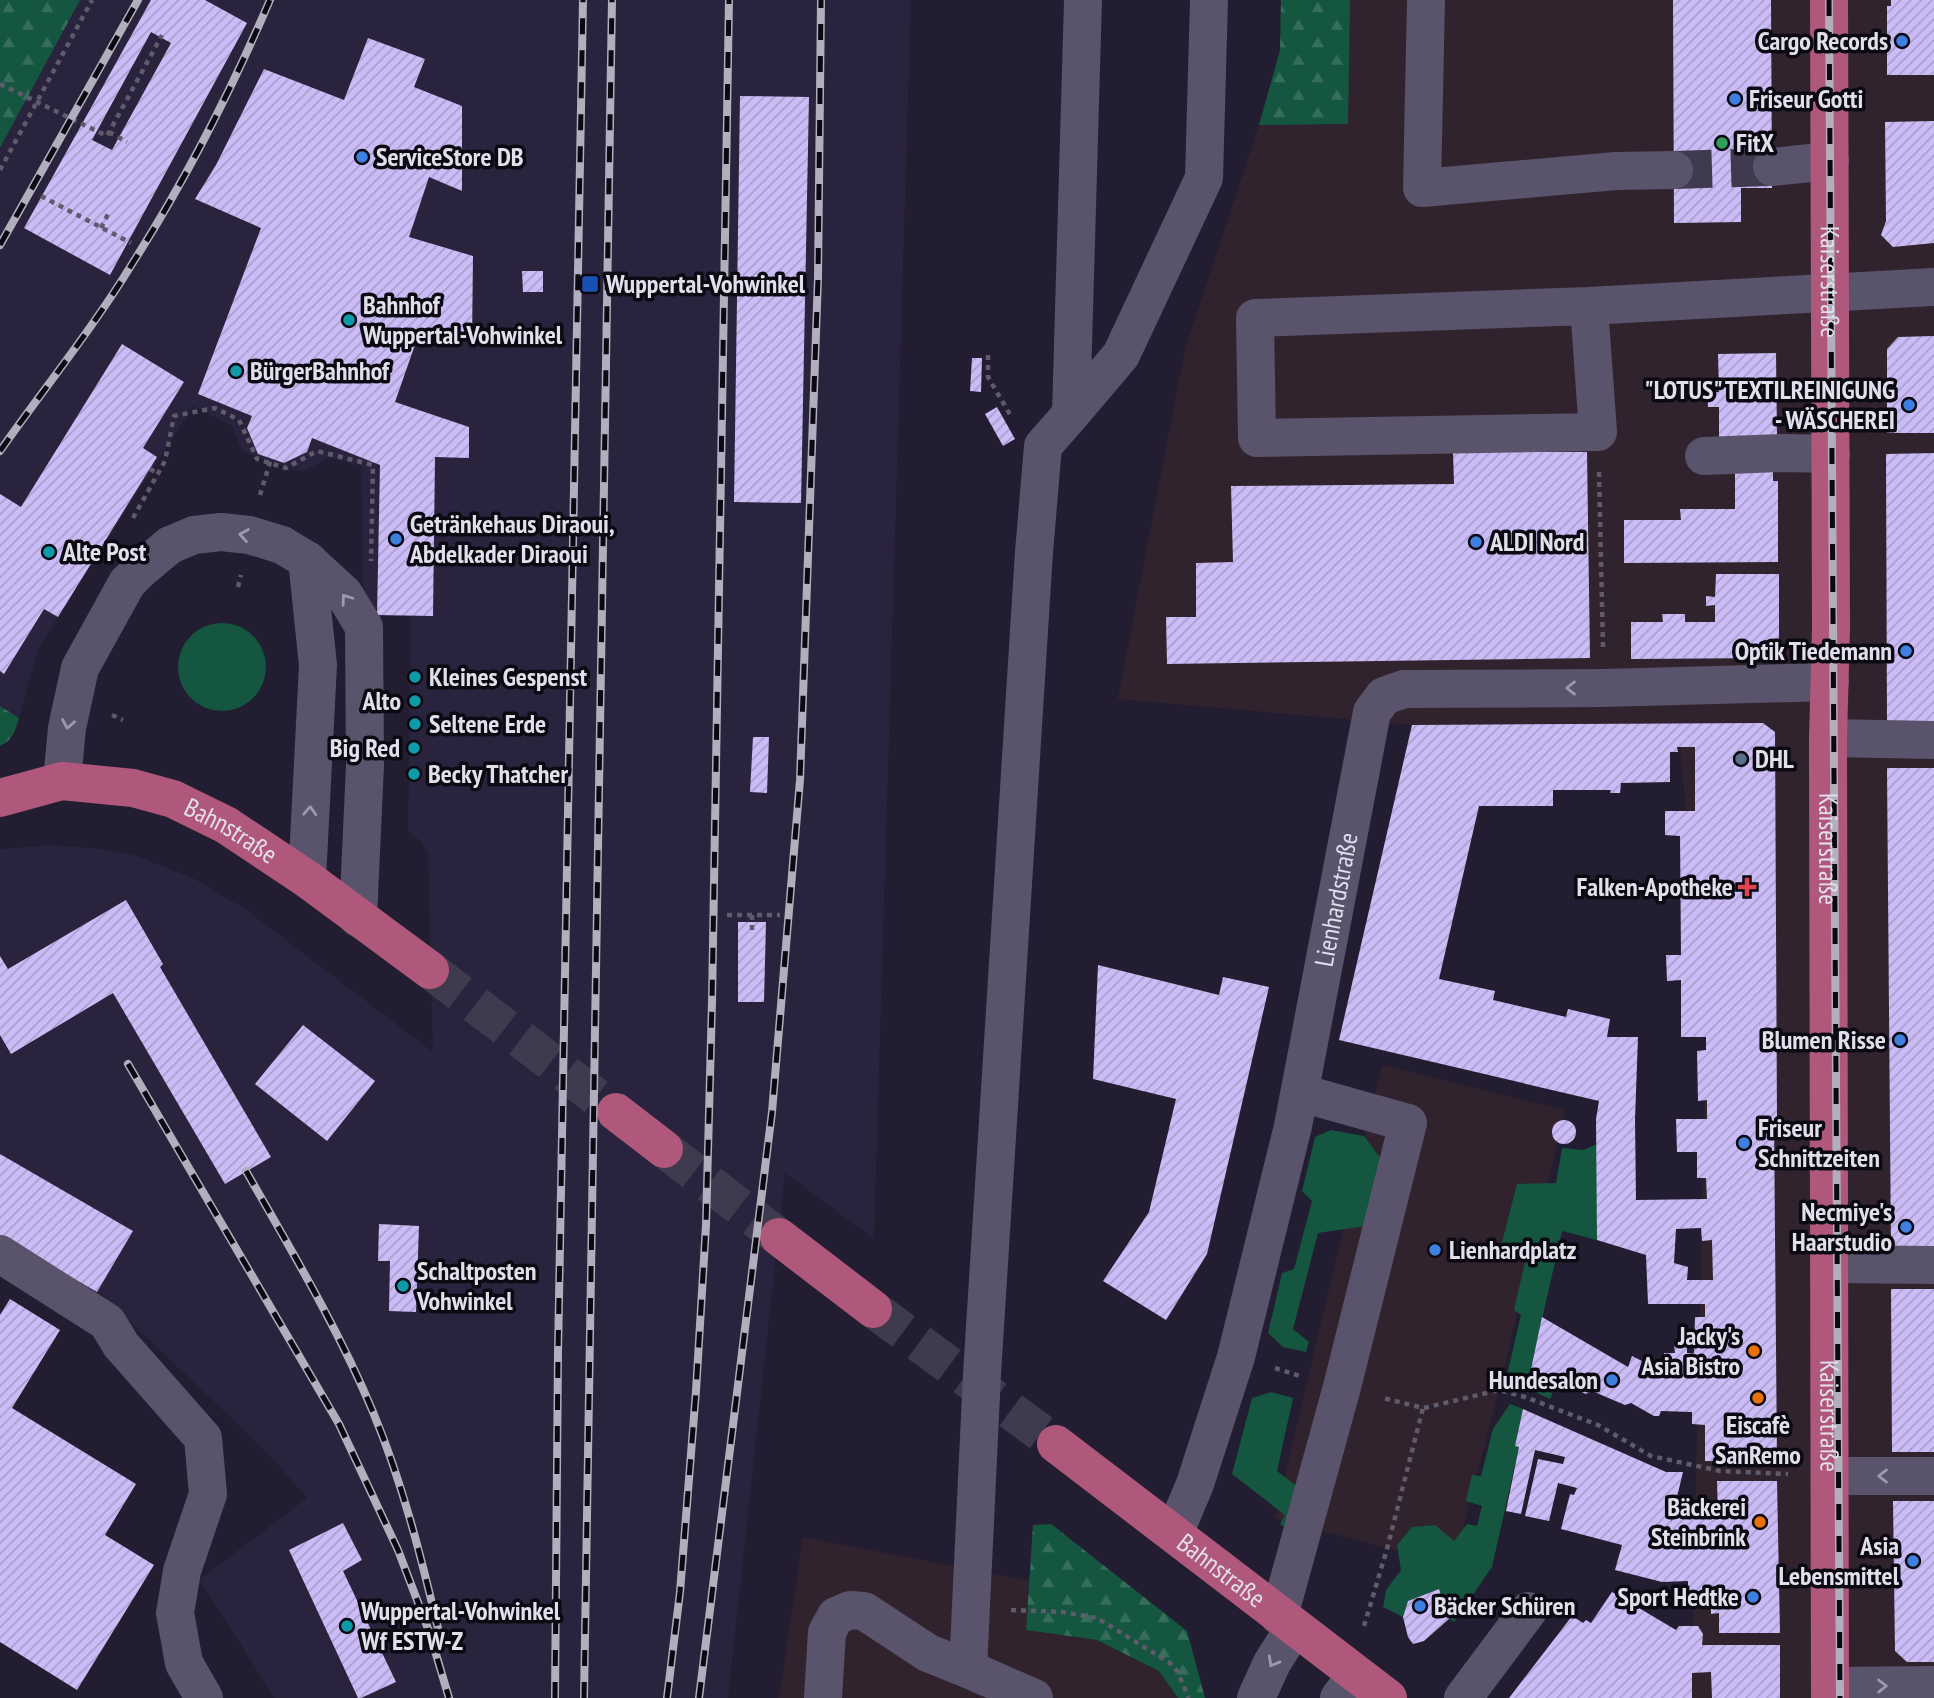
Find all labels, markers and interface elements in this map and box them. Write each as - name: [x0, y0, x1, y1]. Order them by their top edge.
- place label: Cargo Records: [1758, 24, 1888, 57]
- marker: Cargo Records: [1894, 33, 1910, 49]
- place label: Friseur Gotti: [1749, 82, 1863, 115]
- marker: Friseur Gotti: [1727, 91, 1743, 107]
- place label: FitX: [1736, 126, 1774, 159]
- marker: FitX: [1714, 135, 1730, 151]
- place label: ServiceStore DB: [376, 140, 524, 173]
- marker: ServiceStore DB: [354, 149, 370, 165]
- street label: Kaiserstraße: [1814, 226, 1847, 338]
- place label: Wuppertal-Vohwinkel: [605, 267, 806, 300]
- marker: Wuppertal-Vohwinkel: [580, 274, 600, 294]
- place label: Bahnhof Wuppertal-Vohwinkel: [362, 288, 563, 351]
- marker: Bahnhof Wuppertal-Vohwinkel: [341, 312, 357, 328]
- place label: BürgerBahnhof: [250, 354, 391, 387]
- marker: BürgerBahnhof: [228, 363, 244, 379]
- place label: "LOTUS" TEXTILREINIGUNG - WÄSCHEREI: [1645, 373, 1895, 436]
- marker: "LOTUS" TEXTILREINIGUNG - WÄSCHEREI: [1901, 397, 1917, 413]
- place label: Getränkehaus Diraoui, Abdelkader Diraoui: [409, 507, 615, 570]
- place label: ALDI Nord: [1489, 525, 1584, 558]
- one-way arrow: [238, 528, 250, 543]
- marker: Getränkehaus Diraoui, Abdelkader Diraoui: [388, 531, 404, 547]
- marker: ALDI Nord: [1468, 534, 1484, 550]
- place label: Alte Post: [62, 535, 147, 568]
- marker: Alte Post: [41, 544, 57, 560]
- one-way arrow: [342, 595, 355, 607]
- place label: Optik Tiedemann: [1735, 634, 1892, 667]
- marker: Optik Tiedemann: [1898, 643, 1914, 659]
- place label: Kleines Gespenst: [429, 660, 588, 693]
- marker: Kleines Gespenst: [407, 669, 423, 685]
- one-way arrow: [1566, 680, 1576, 696]
- place label: Alto: [362, 684, 401, 717]
- marker: Alto: [407, 693, 423, 709]
- place label: Seltene Erde: [429, 707, 546, 740]
- marker: Seltene Erde: [407, 716, 423, 732]
- one-way arrow: [61, 718, 76, 730]
- place label: Big Red: [330, 731, 400, 764]
- marker: Big Red: [406, 740, 422, 756]
- place label: DHL: [1755, 742, 1794, 775]
- marker: DHL: [1733, 751, 1749, 767]
- place label: Becky Thatcher: [428, 757, 568, 790]
- marker: Becky Thatcher: [406, 766, 422, 782]
- street label: Bahnstraße: [179, 790, 284, 871]
- street label: Kaiserstraße: [1812, 793, 1845, 905]
- one-way arrow: [303, 806, 318, 817]
- street label: Lienhardstraße: [1307, 830, 1365, 969]
- place label: Falken-Apotheke: [1576, 870, 1733, 903]
- marker: Falken-Apotheke: [1739, 879, 1755, 895]
- place label: Blumen Risse: [1762, 1023, 1886, 1056]
- marker: Blumen Risse: [1892, 1032, 1908, 1048]
- place label: Friseur Schnittzeiten: [1758, 1111, 1880, 1174]
- marker: Friseur Schnittzeiten: [1736, 1135, 1752, 1151]
- place label: Necmiye's Haarstudio: [1792, 1195, 1892, 1258]
- marker: Necmiye's Haarstudio: [1898, 1219, 1914, 1235]
- place label: Lienhardplatz: [1449, 1233, 1577, 1266]
- marker: Lienhardplatz: [1427, 1242, 1443, 1258]
- place label: Schaltposten Vohwinkel: [416, 1254, 536, 1317]
- marker: Schaltposten Vohwinkel: [395, 1278, 411, 1294]
- place label: Jacky's Asia Bistro: [1641, 1319, 1740, 1382]
- marker: Jacky's Asia Bistro: [1746, 1343, 1762, 1359]
- street label: Kaiserstraße: [1813, 1360, 1847, 1472]
- place label: Hundesalon: [1489, 1363, 1598, 1396]
- marker: Hundesalon: [1604, 1372, 1620, 1388]
- marker: Eiscafè SanRemo: [1750, 1390, 1766, 1406]
- place label: Eiscafè SanRemo: [1715, 1408, 1801, 1471]
- one-way arrow: [1877, 1468, 1887, 1484]
- place label: Bäckerei Steinbrink: [1651, 1490, 1746, 1553]
- marker: Bäckerei Steinbrink: [1752, 1514, 1768, 1530]
- street label: Bahnstraße: [1171, 1526, 1272, 1614]
- place label: Asia Lebensmittel: [1779, 1529, 1900, 1592]
- marker: Asia Lebensmittel: [1905, 1553, 1921, 1569]
- place label: Sport Hedtke: [1618, 1580, 1739, 1613]
- place label: Bäcker Schüren: [1434, 1589, 1575, 1622]
- marker: Sport Hedtke: [1745, 1589, 1761, 1605]
- place label: Wuppertal-Vohwinkel Wf ESTW-Z: [360, 1594, 561, 1657]
- marker: Bäcker Schüren: [1412, 1598, 1428, 1614]
- marker: Wuppertal-Vohwinkel Wf ESTW-Z: [339, 1618, 355, 1634]
- one-way arrow: [1268, 1655, 1282, 1667]
- one-way arrow: [1878, 1678, 1888, 1694]

